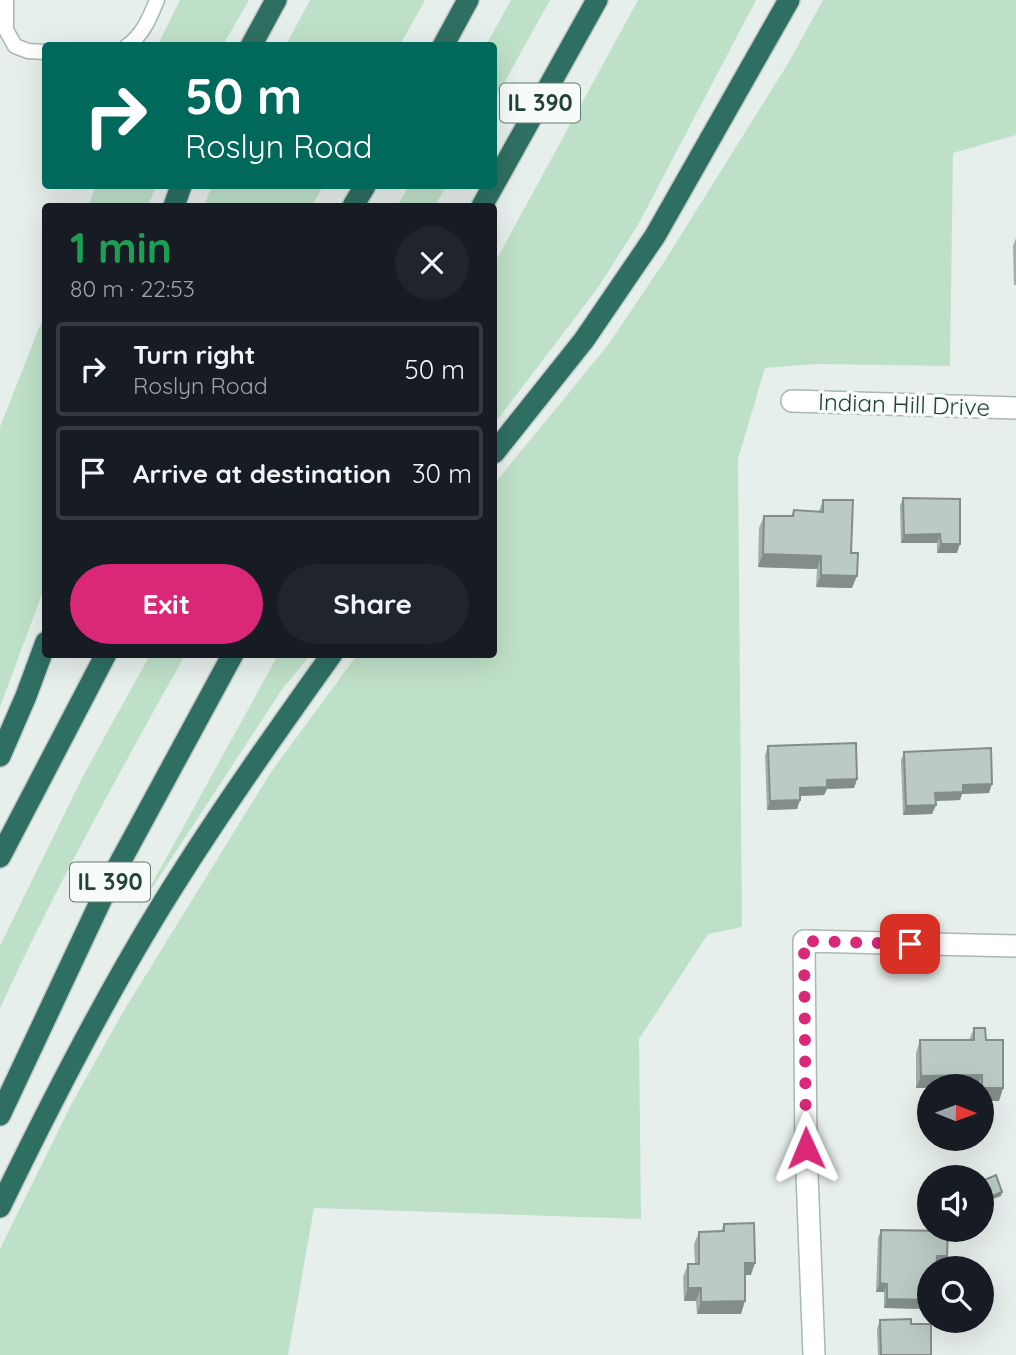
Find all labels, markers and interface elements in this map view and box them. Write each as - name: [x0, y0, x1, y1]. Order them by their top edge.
- text: 50 m: [185, 65, 302, 126]
- icon: right: [70, 70, 161, 161]
- road number: IL 390: [500, 83, 580, 122]
- text: Roslyn Road: [185, 126, 372, 166]
- text: 1 min: [70, 221, 172, 274]
- button: close: [395, 226, 469, 300]
- text: 80 m · 22:53: [70, 274, 195, 303]
- text: Turn right: [133, 338, 255, 371]
- icon: right: [74, 350, 112, 388]
- text: 50 m: [405, 353, 465, 386]
- text: Roslyn Road: [133, 371, 268, 400]
- street label: Indian Hill Drive: [817, 386, 991, 422]
- icon: arrive: [74, 454, 112, 492]
- text: Arrive at destination: [133, 457, 391, 490]
- text: 30 m: [412, 457, 472, 490]
- button: Exit: [70, 564, 263, 644]
- button: Share: [277, 564, 469, 644]
- road number: IL 390: [70, 862, 150, 902]
- pin: [880, 914, 940, 974]
- icon: arrive: [891, 925, 929, 963]
- north arrow: [917, 1074, 994, 1152]
- map controls: [917, 1074, 994, 1333]
- position arrow: [769, 1111, 843, 1185]
- button: sound: [917, 1165, 994, 1242]
- button: search: [917, 1256, 994, 1333]

